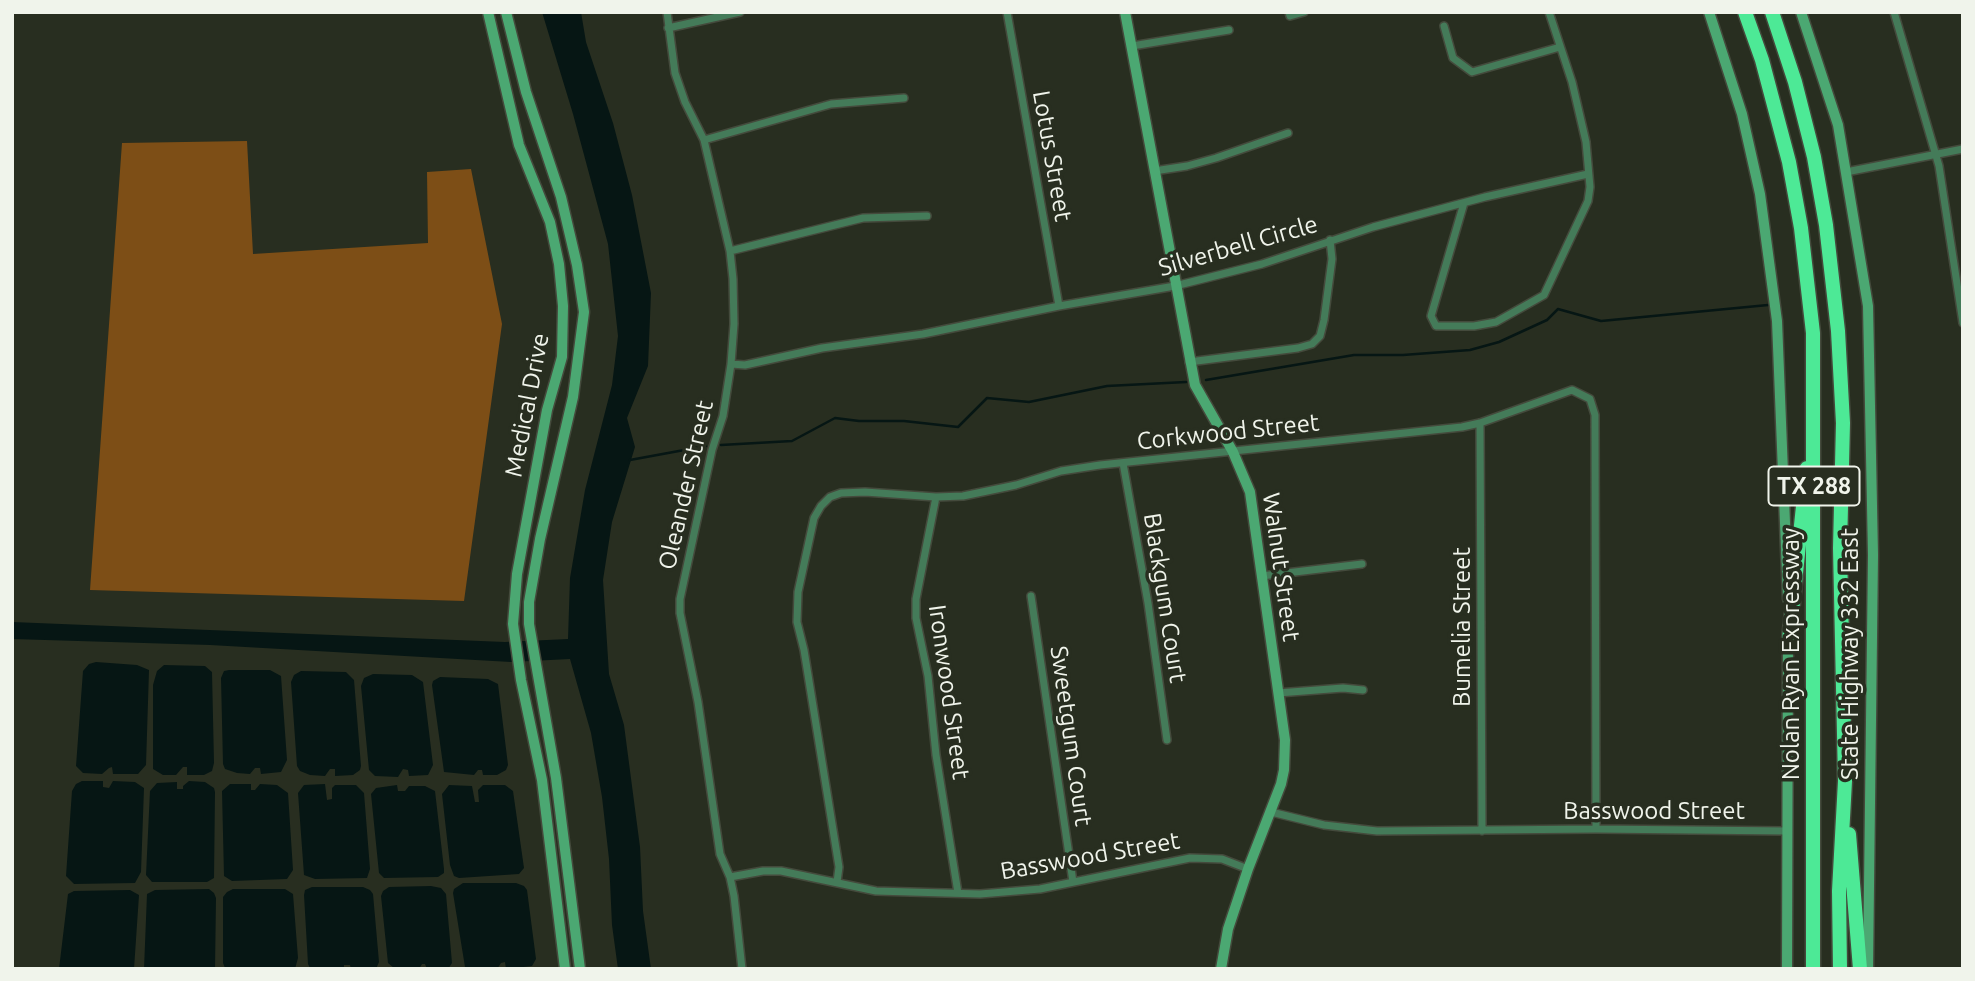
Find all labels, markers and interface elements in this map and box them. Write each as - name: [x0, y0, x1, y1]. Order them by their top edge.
- street label: Lotus Street: [1026, 88, 1078, 224]
- street label: Silverbell Circle: [1155, 210, 1321, 282]
- street label: Medical Drive: [499, 331, 555, 479]
- street label: Oleander Street: [653, 397, 719, 573]
- street label: Corkwood Street: [1135, 408, 1321, 456]
- road number: TX 288: [1769, 466, 1860, 506]
- street label: Walnut Street: [1256, 491, 1306, 643]
- street label: Blackgum Court: [1137, 511, 1193, 685]
- street label: Nolan Ryan Expressway: [1777, 528, 1805, 780]
- street label: State Highway 332 East: [1836, 528, 1864, 780]
- street label: Bumelia Street: [1448, 547, 1476, 707]
- street label: Ironwood Street: [922, 603, 976, 781]
- street label: Sweetgum Court: [1044, 644, 1098, 828]
- street label: Basswood Street: [1563, 797, 1745, 825]
- street label: Basswood Street: [998, 826, 1182, 886]

